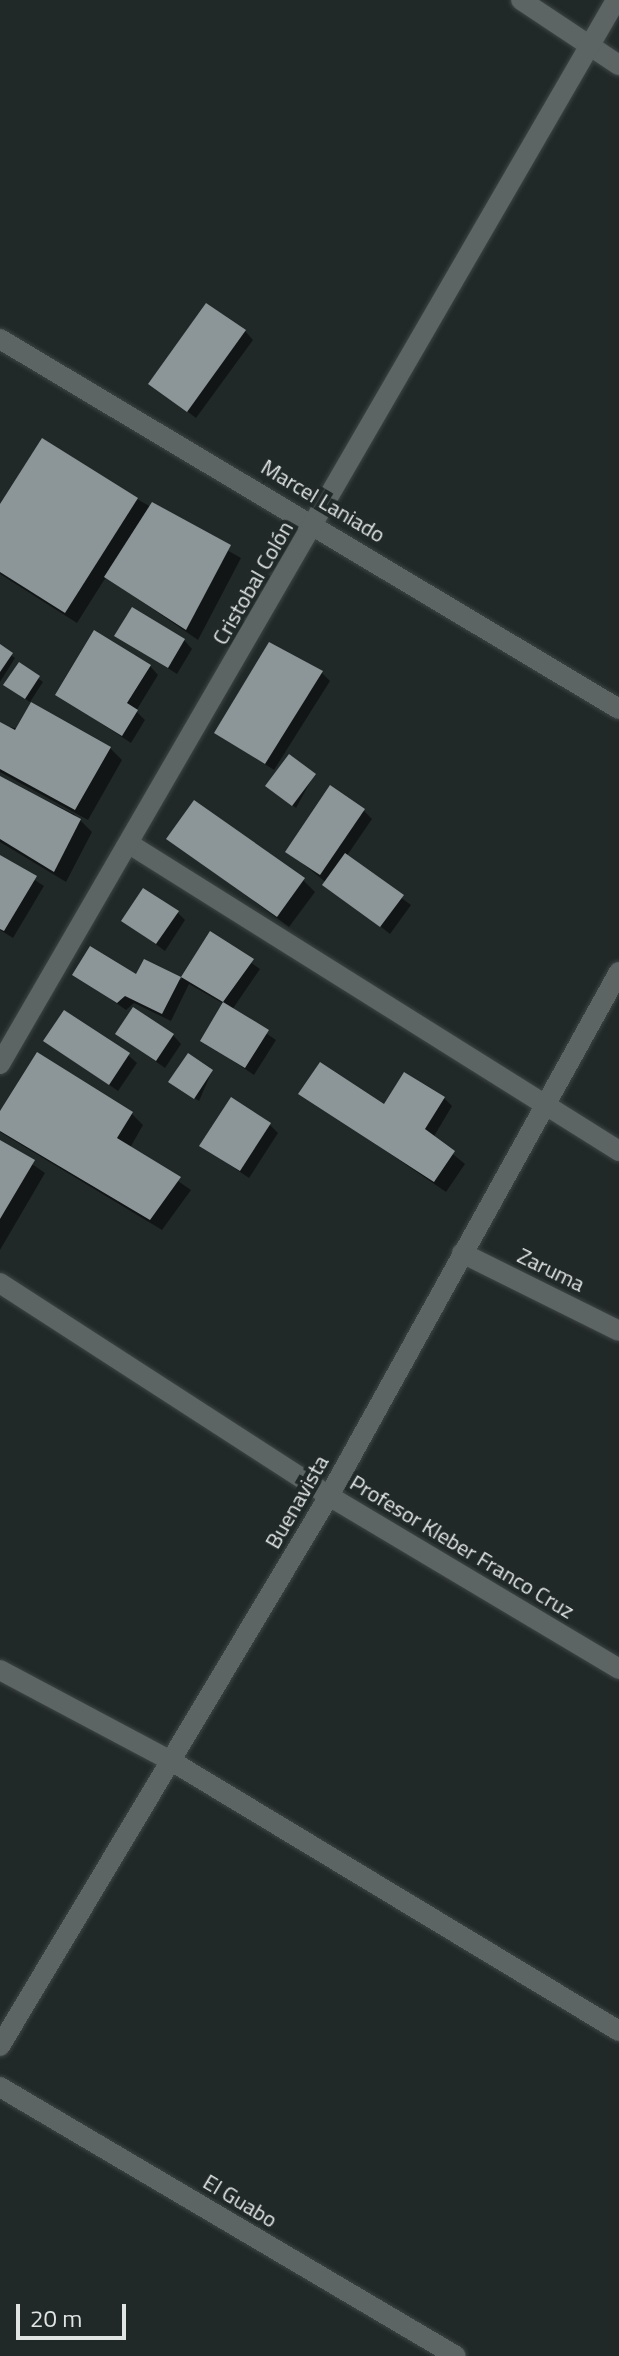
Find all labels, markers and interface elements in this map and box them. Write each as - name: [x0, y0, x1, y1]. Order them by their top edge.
- street label: Marcel Laniado: [256, 454, 390, 548]
- street label: Cristobal Colón: [207, 517, 299, 649]
- street label: Zaruma: [513, 1242, 589, 1298]
- street label: Buenavista: [260, 1451, 334, 1553]
- street label: Profesor Kleber Franco Cruz: [345, 1469, 579, 1625]
- street label: El Guabo: [198, 2169, 282, 2233]
- scale bar: [20, 2288, 130, 2338]
- text: 20 m: [30, 2300, 82, 2336]

